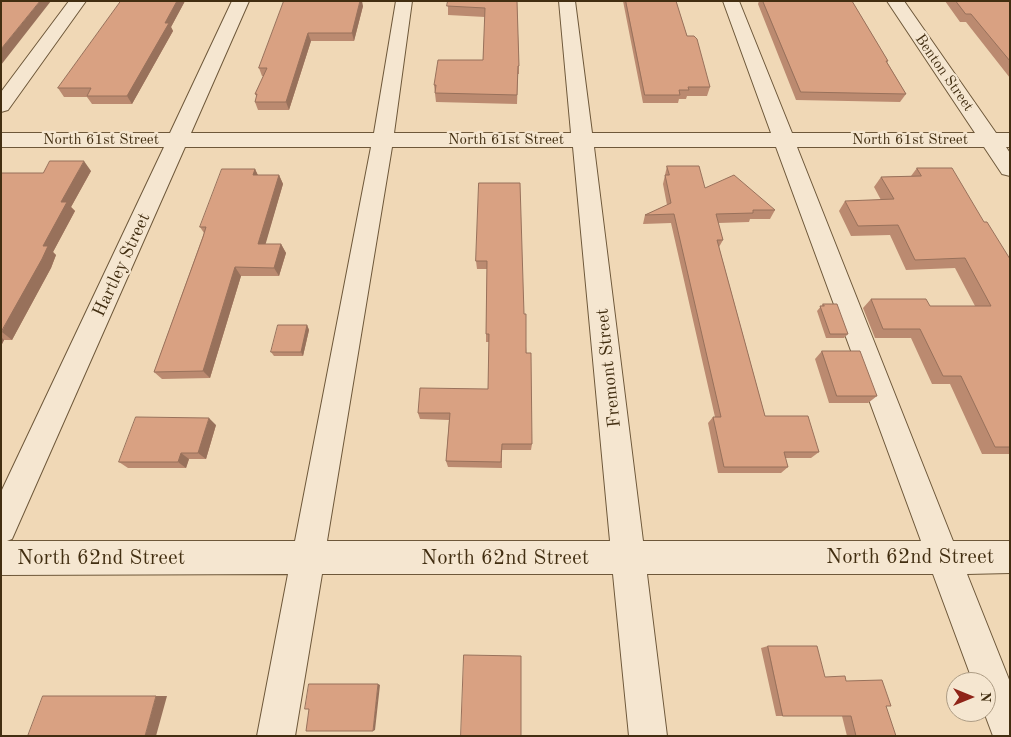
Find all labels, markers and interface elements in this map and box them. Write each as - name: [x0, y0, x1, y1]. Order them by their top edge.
- street label: Benton Street: [911, 31, 977, 115]
- street label: North 61st Street: [43, 131, 159, 149]
- street label: North 61st Street: [448, 131, 564, 149]
- street label: North 61st Street: [852, 131, 968, 149]
- street label: Hartley Street: [89, 210, 155, 320]
- street label: Fremont Street: [592, 307, 626, 429]
- street label: North 62nd Street: [826, 544, 994, 570]
- street label: North 62nd Street: [17, 545, 185, 571]
- street label: North 62nd Street: [421, 545, 589, 571]
- north arrow: [946, 672, 996, 722]
- text: N: [978, 692, 992, 702]

